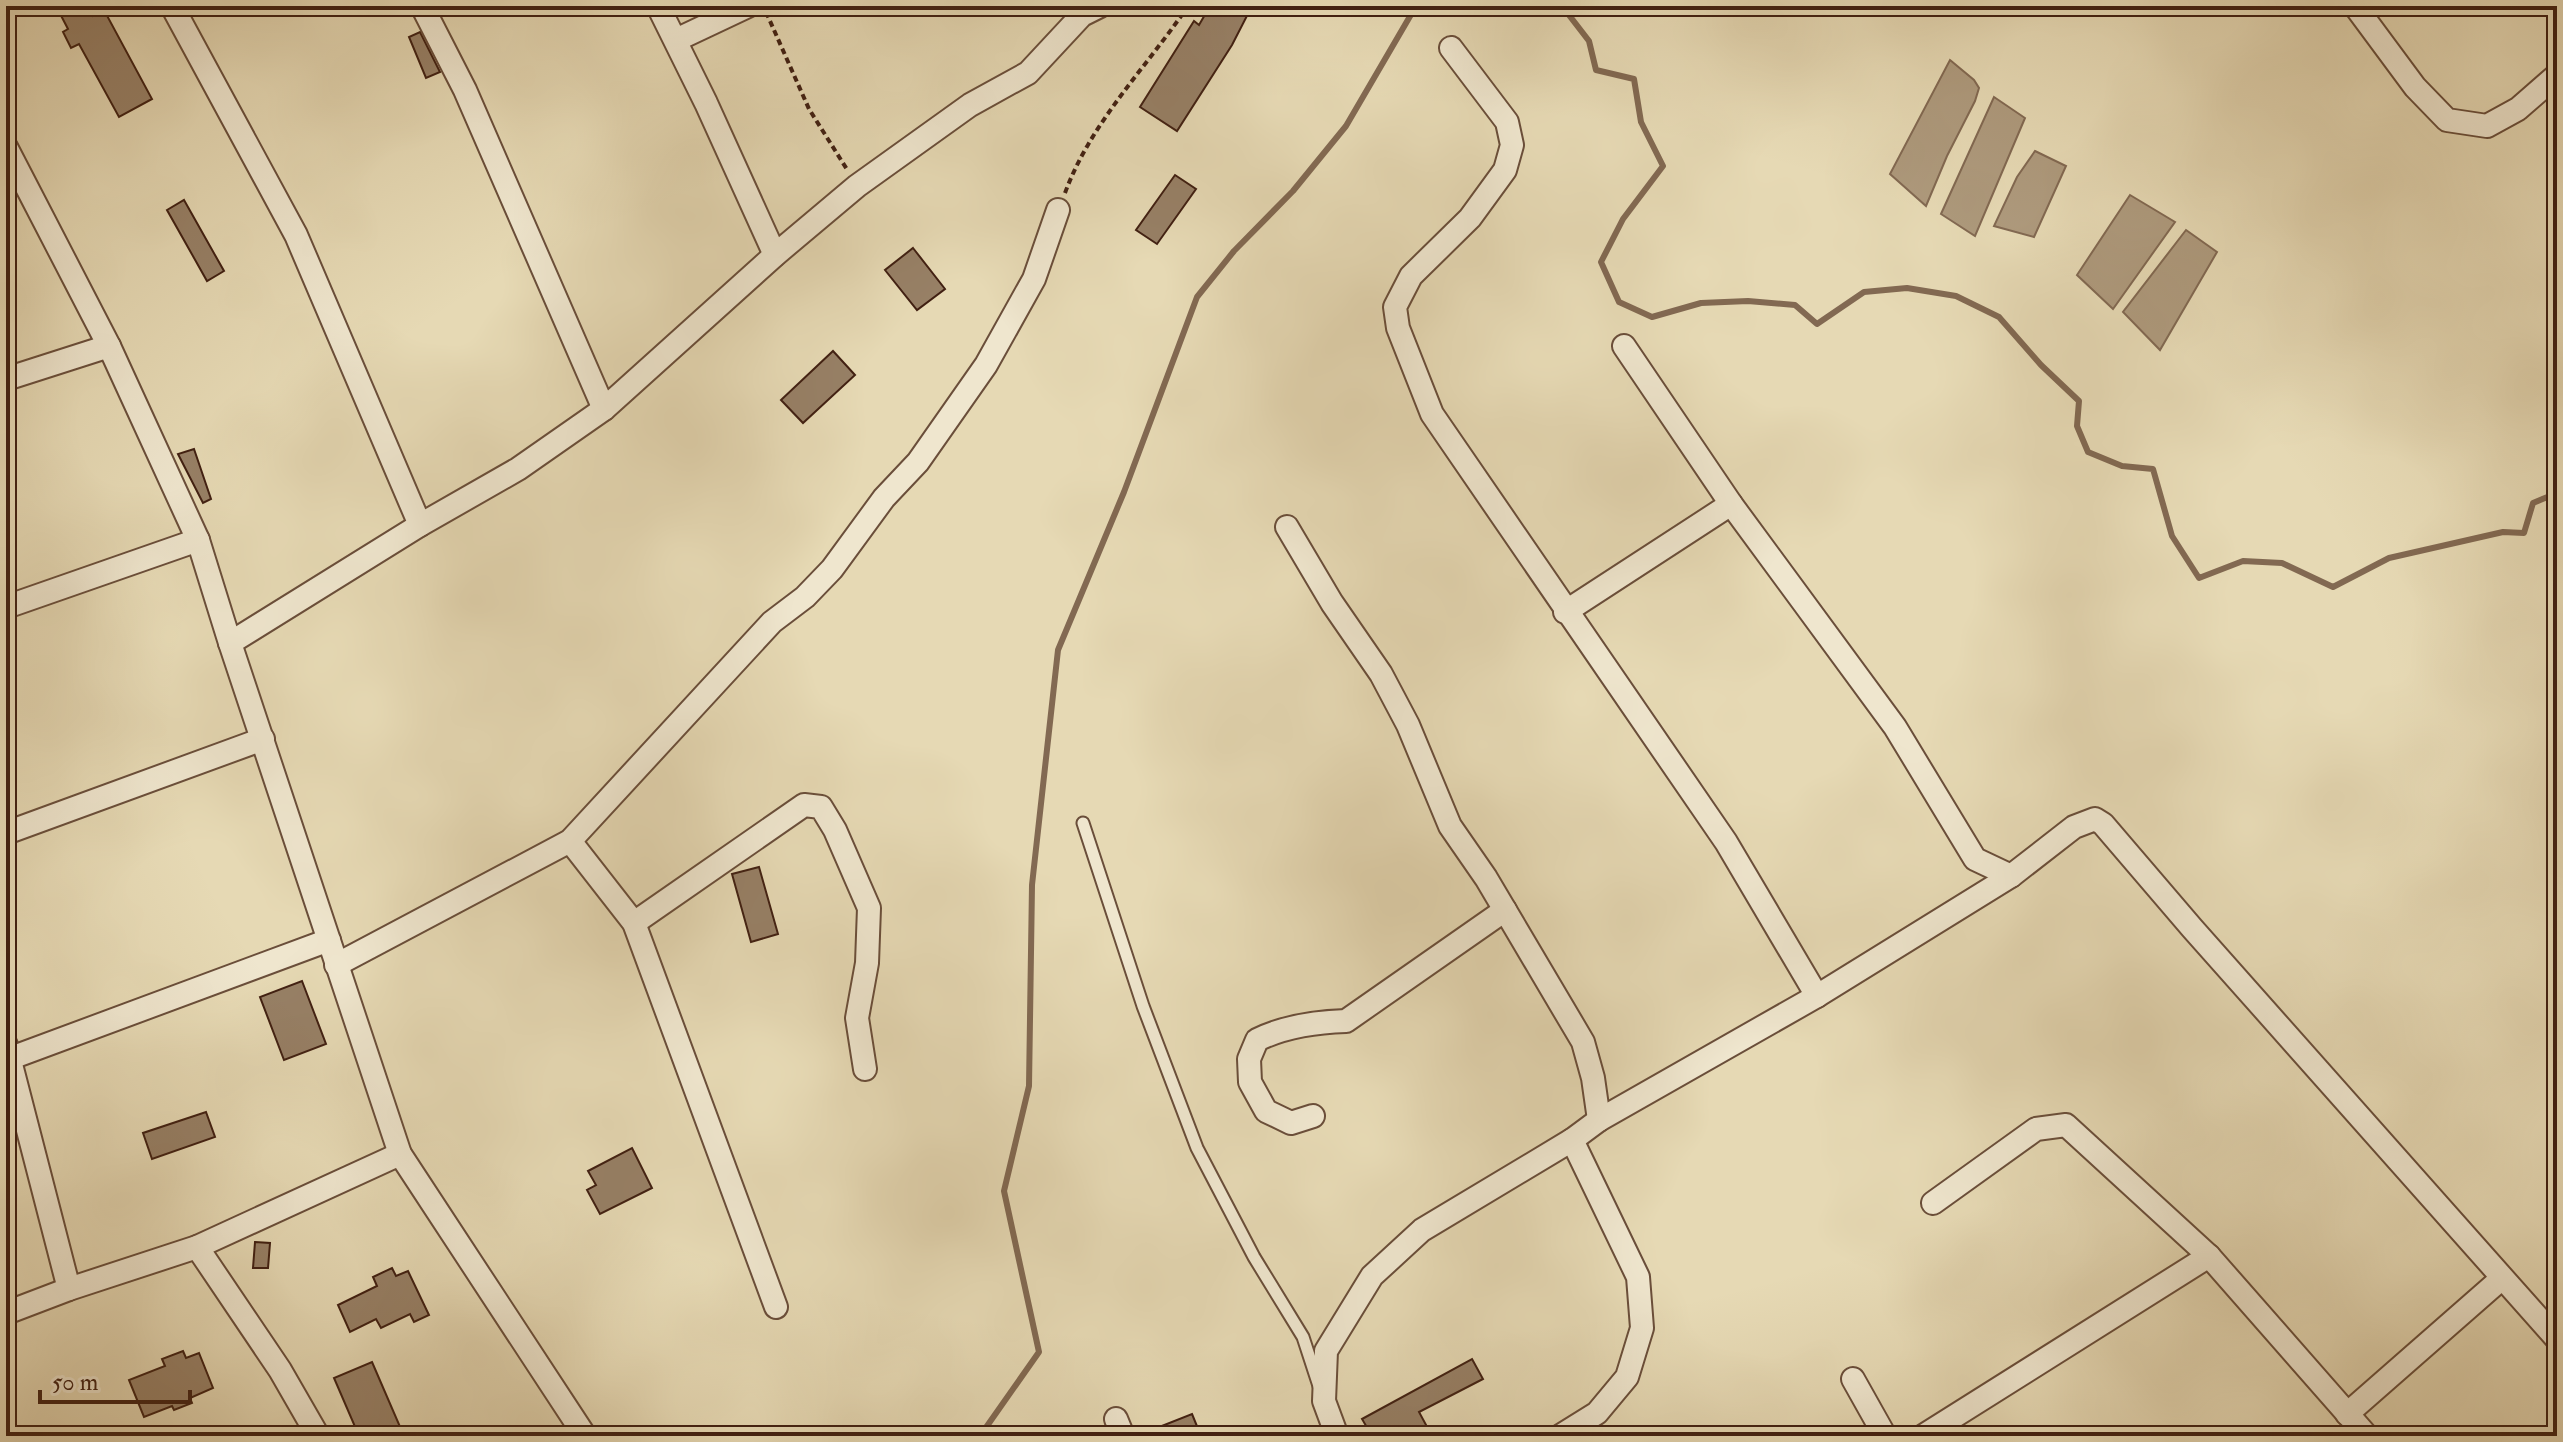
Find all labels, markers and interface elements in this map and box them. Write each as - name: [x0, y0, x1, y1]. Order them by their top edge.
- scale bar: [40, 1354, 190, 1404]
- text: 50 m: [52, 1367, 99, 1398]

